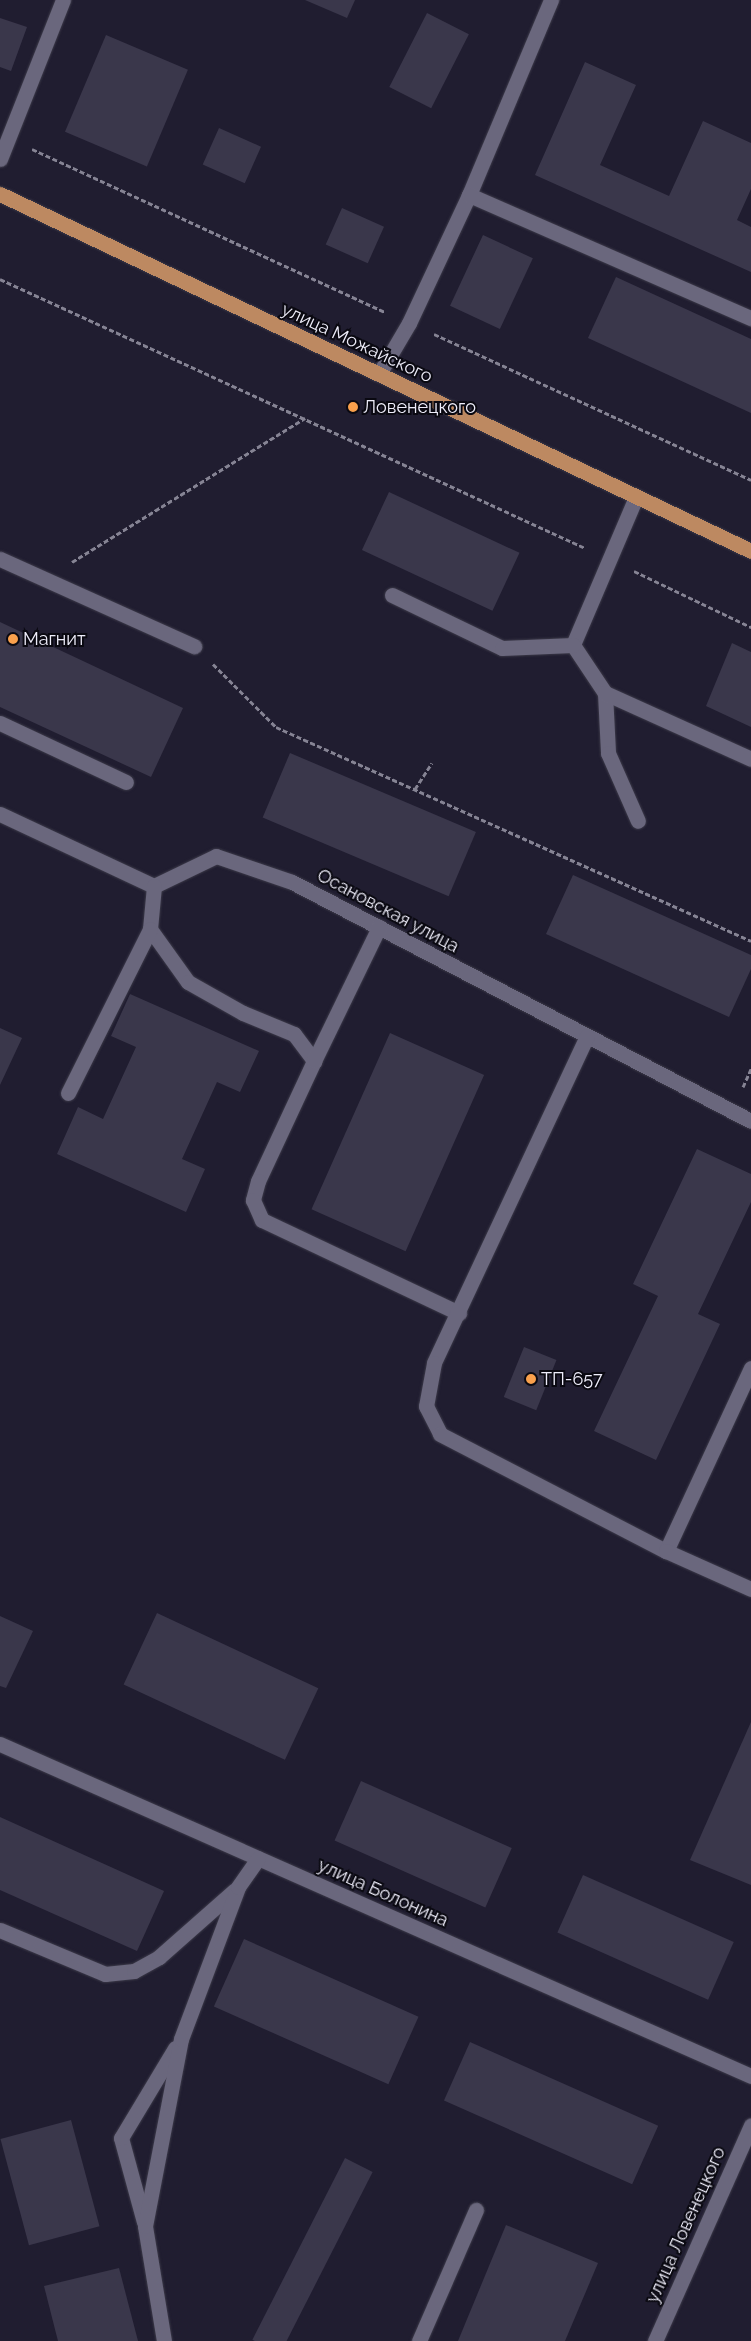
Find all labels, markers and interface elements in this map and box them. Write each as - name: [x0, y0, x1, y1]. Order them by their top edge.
- street label: улица Можайского: [278, 299, 436, 387]
- place label: Ловенецкого: [363, 396, 476, 418]
- marker: Ловенецкого: [347, 401, 359, 413]
- place label: Магнит: [23, 628, 86, 650]
- marker: Магнит: [7, 633, 19, 645]
- street label: Осановская улица: [313, 864, 463, 958]
- place label: ТП-657: [541, 1368, 603, 1390]
- marker: ТП-657: [525, 1373, 537, 1385]
- street label: улица Болонина: [314, 1855, 452, 1931]
- street label: улица Ловенецкого: [642, 2144, 730, 2306]

